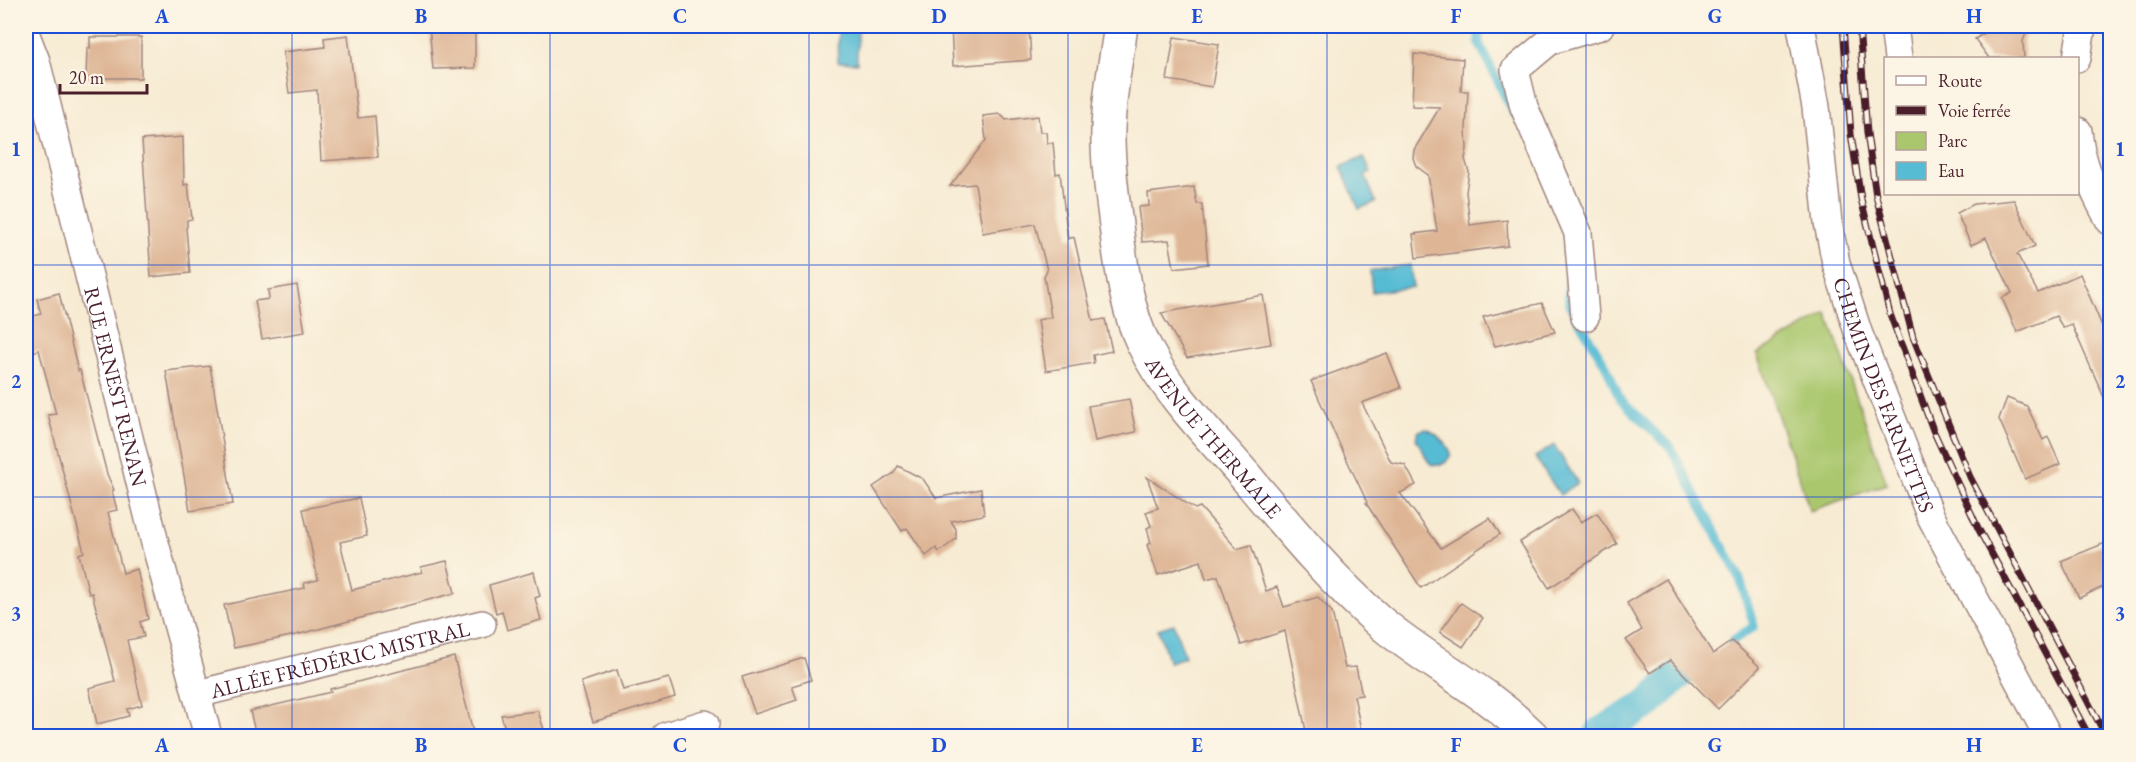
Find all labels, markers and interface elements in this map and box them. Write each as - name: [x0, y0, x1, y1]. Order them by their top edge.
- text: A: [154, 3, 170, 29]
- text: B: [415, 3, 427, 29]
- text: C: [673, 3, 687, 29]
- text: D: [931, 3, 947, 29]
- text: E: [1191, 3, 1203, 29]
- text: F: [1451, 3, 1462, 29]
- text: G: [1708, 3, 1722, 29]
- text: H: [1966, 3, 1982, 29]
- scale bar: [60, 57, 147, 95]
- legend: [1884, 57, 2079, 195]
- text: 20 m: [69, 66, 104, 89]
- text: Route: [1938, 69, 1982, 92]
- text: Voie ferrée: [1938, 99, 2010, 122]
- text: Parc: [1938, 129, 1968, 152]
- text: 1: [11, 136, 21, 162]
- text: 1: [2115, 136, 2125, 162]
- text: Eau: [1938, 159, 1965, 182]
- street label: CHEMIN DES FARNETTES: [1828, 274, 1941, 516]
- street label: RUE ERNEST RENAN: [79, 284, 154, 489]
- street label: AVENUE THERMALE: [1139, 351, 1288, 524]
- text: 2: [11, 368, 22, 394]
- text: 2: [2115, 368, 2126, 394]
- text: 3: [11, 600, 21, 626]
- text: 3: [2115, 600, 2125, 626]
- street label: ALLÉE FRÉDÉRIC MISTRAL: [206, 614, 473, 704]
- text: A: [154, 732, 170, 758]
- text: B: [415, 732, 427, 758]
- text: C: [673, 732, 687, 758]
- text: D: [931, 732, 947, 758]
- text: E: [1191, 732, 1203, 758]
- text: F: [1451, 732, 1462, 758]
- text: G: [1708, 732, 1722, 758]
- text: H: [1966, 732, 1982, 758]

